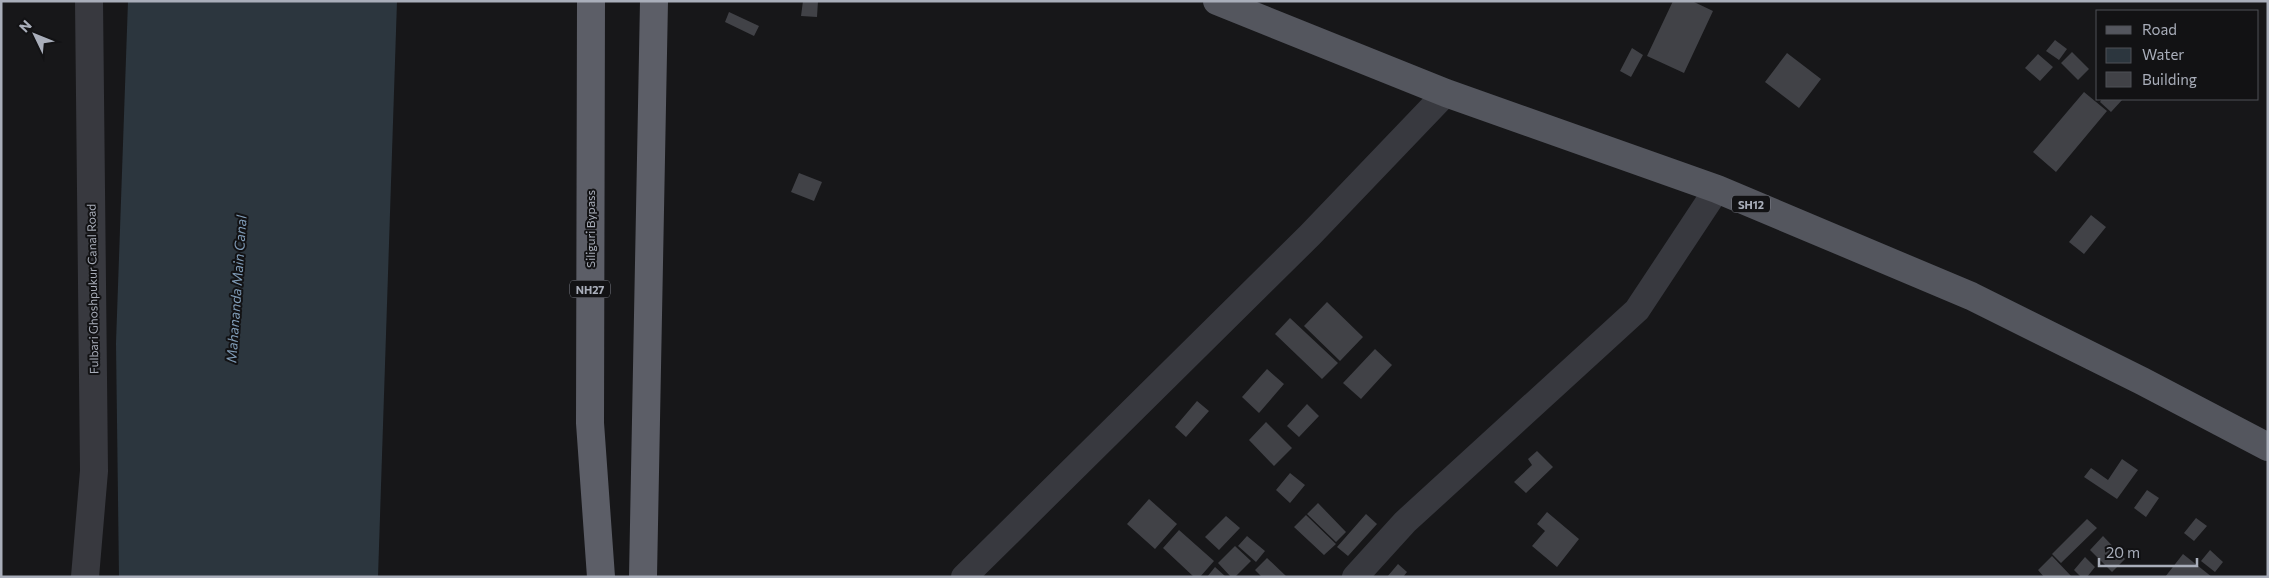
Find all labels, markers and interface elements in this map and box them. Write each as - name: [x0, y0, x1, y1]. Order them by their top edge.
- north arrow: [10, 10, 60, 60]
- legend: [2096, 10, 2259, 100]
- text: N: [15, 16, 35, 35]
- text: Road: [2142, 20, 2177, 38]
- text: Water: [2142, 45, 2184, 63]
- text: Building: [2142, 70, 2197, 88]
- street label: Siliguri Bypass: [583, 190, 597, 268]
- road number: SH12: [1732, 195, 1770, 212]
- street label: Fulbari Ghoshpukur Canal Road: [84, 204, 100, 374]
- water label: Mahananda Main Canal: [222, 214, 250, 363]
- road number: NH27: [570, 280, 610, 298]
- scale bar: [2099, 536, 2196, 568]
- text: 20 m: [2106, 543, 2140, 561]

